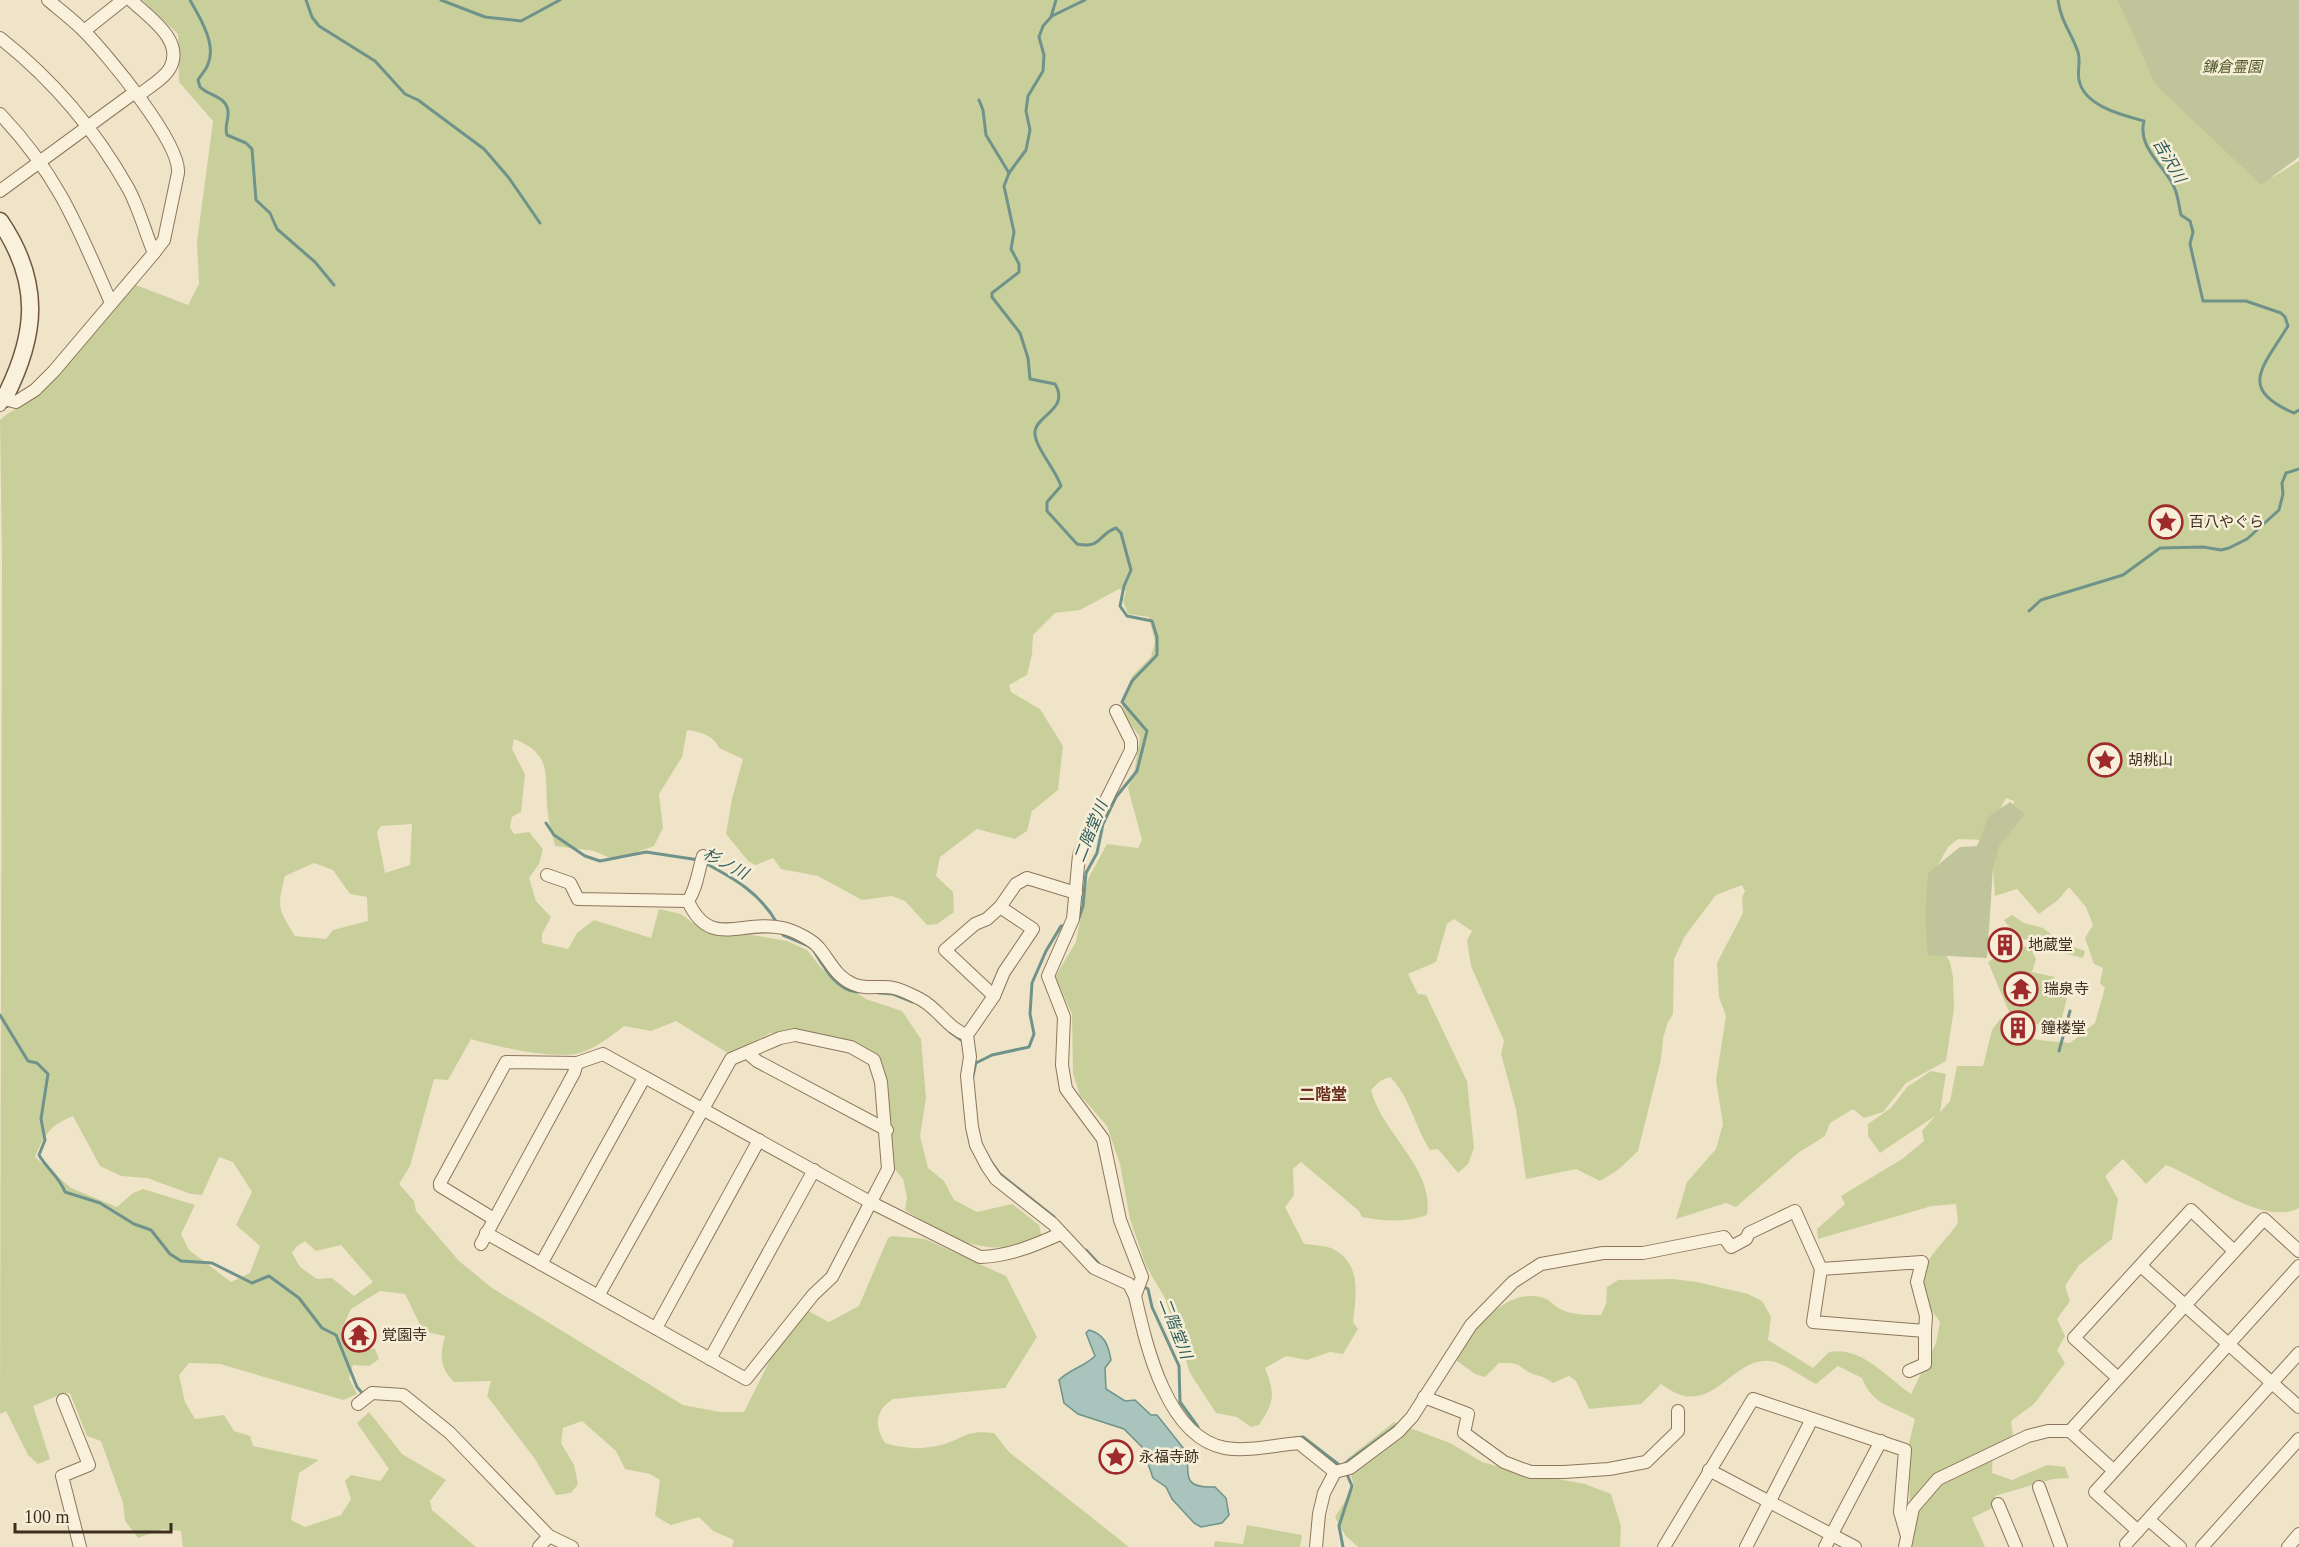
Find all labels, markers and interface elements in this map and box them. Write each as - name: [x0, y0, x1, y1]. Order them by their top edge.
- park label: 鎌倉霊園: [2202, 59, 2264, 75]
- water label: 吉沢川: [2150, 135, 2190, 187]
- place icon: 百八やぐら: [2148, 504, 2184, 540]
- place label: 百八やぐら: [2189, 514, 2264, 530]
- place icon: 胡桃山: [2087, 742, 2123, 778]
- place label: 胡桃山: [2128, 752, 2173, 768]
- water label: 二階堂川: [1071, 796, 1111, 864]
- water label: 杉ノ川: [701, 845, 753, 883]
- building icon: 地蔵堂: [1987, 927, 2023, 963]
- place label: 地蔵堂: [2028, 937, 2073, 953]
- temple icon: 瑞泉寺: [2003, 971, 2039, 1007]
- place label: 瑞泉寺: [2044, 981, 2089, 997]
- building icon: 鐘楼堂: [2000, 1010, 2036, 1046]
- place label: 鐘楼堂: [2041, 1019, 2086, 1036]
- district label: 二階堂: [1299, 1086, 1347, 1103]
- water label: 二階堂川: [1156, 1295, 1196, 1363]
- temple icon: 覚園寺: [341, 1317, 377, 1353]
- place label: 覚園寺: [382, 1327, 427, 1343]
- place icon: 永福寺跡: [1098, 1439, 1134, 1475]
- place label: 永福寺跡: [1139, 1449, 1199, 1465]
- scale bar: [15, 1496, 171, 1534]
- text: 100 m: [24, 1507, 70, 1527]

